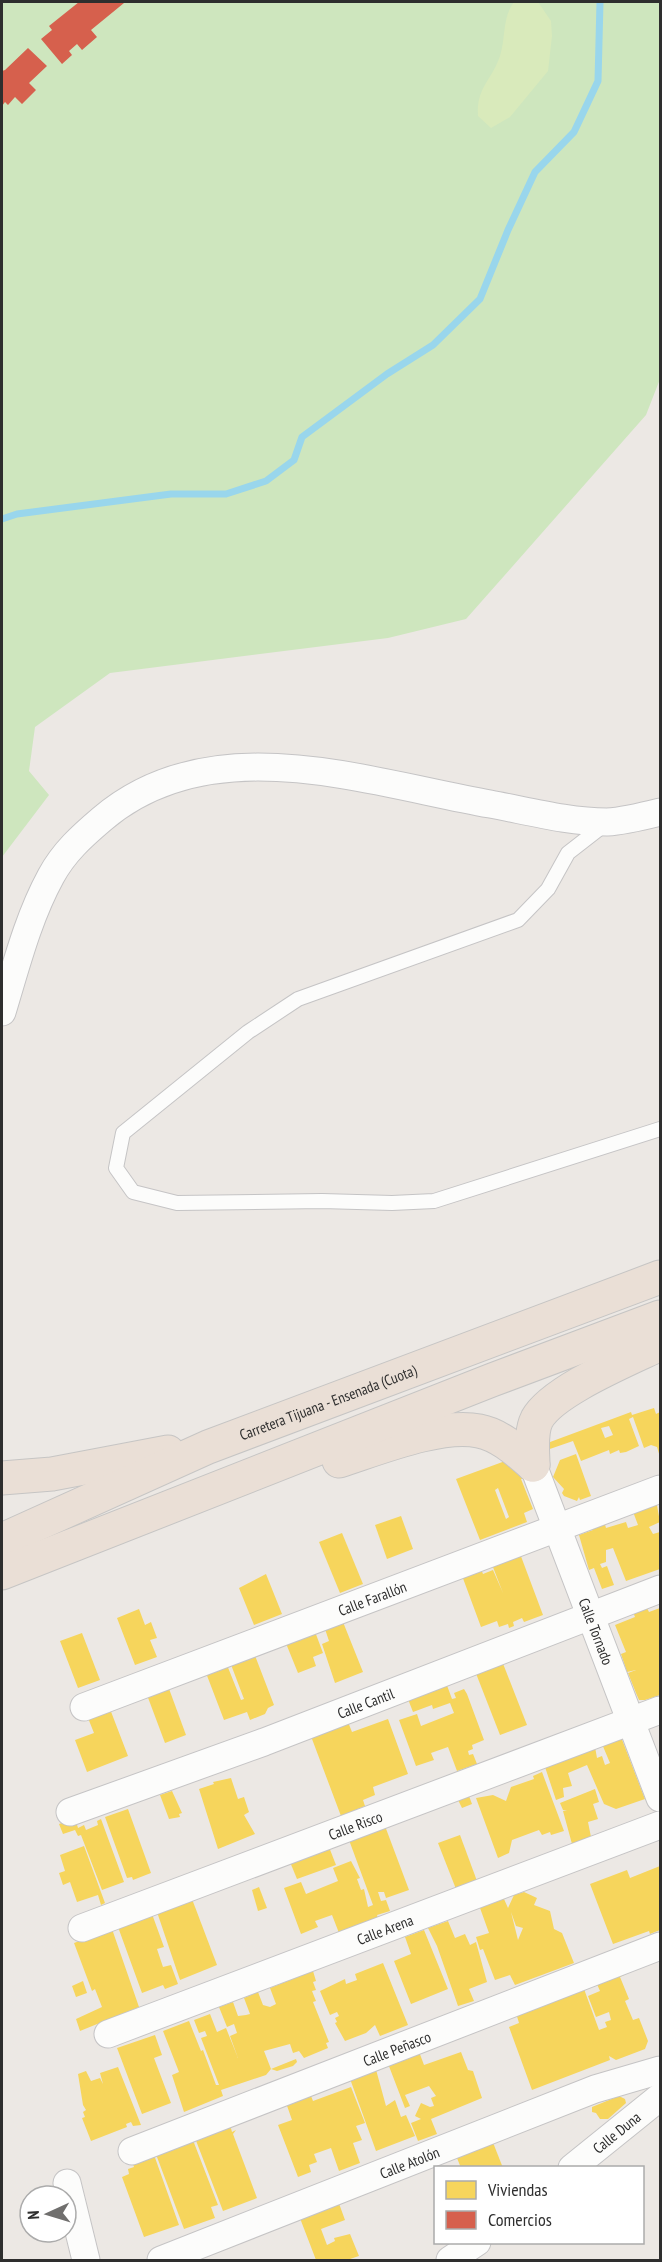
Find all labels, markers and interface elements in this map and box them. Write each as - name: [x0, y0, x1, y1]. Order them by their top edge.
- street label: Carretera Tijuana - Ensenada (Cuota): [237, 1360, 419, 1444]
- street label: Calle Farallón: [335, 1576, 409, 1620]
- street label: Calle Tornado: [575, 1595, 618, 1667]
- street label: Calle Cantil: [334, 1683, 397, 1722]
- street label: Calle Risco: [326, 1806, 385, 1844]
- street label: Calle Arena: [354, 1910, 416, 1948]
- street label: Calle Peñasco: [360, 2027, 433, 2070]
- street label: Calle Duna: [589, 2107, 644, 2157]
- street label: Calle Atolón: [377, 2142, 442, 2182]
- legend: [434, 2166, 644, 2244]
- text: Viviendas: [487, 2178, 548, 2201]
- north arrow: [18, 2184, 78, 2244]
- text: Comercios: [488, 2208, 552, 2231]
- text: N: [23, 2210, 43, 2220]

